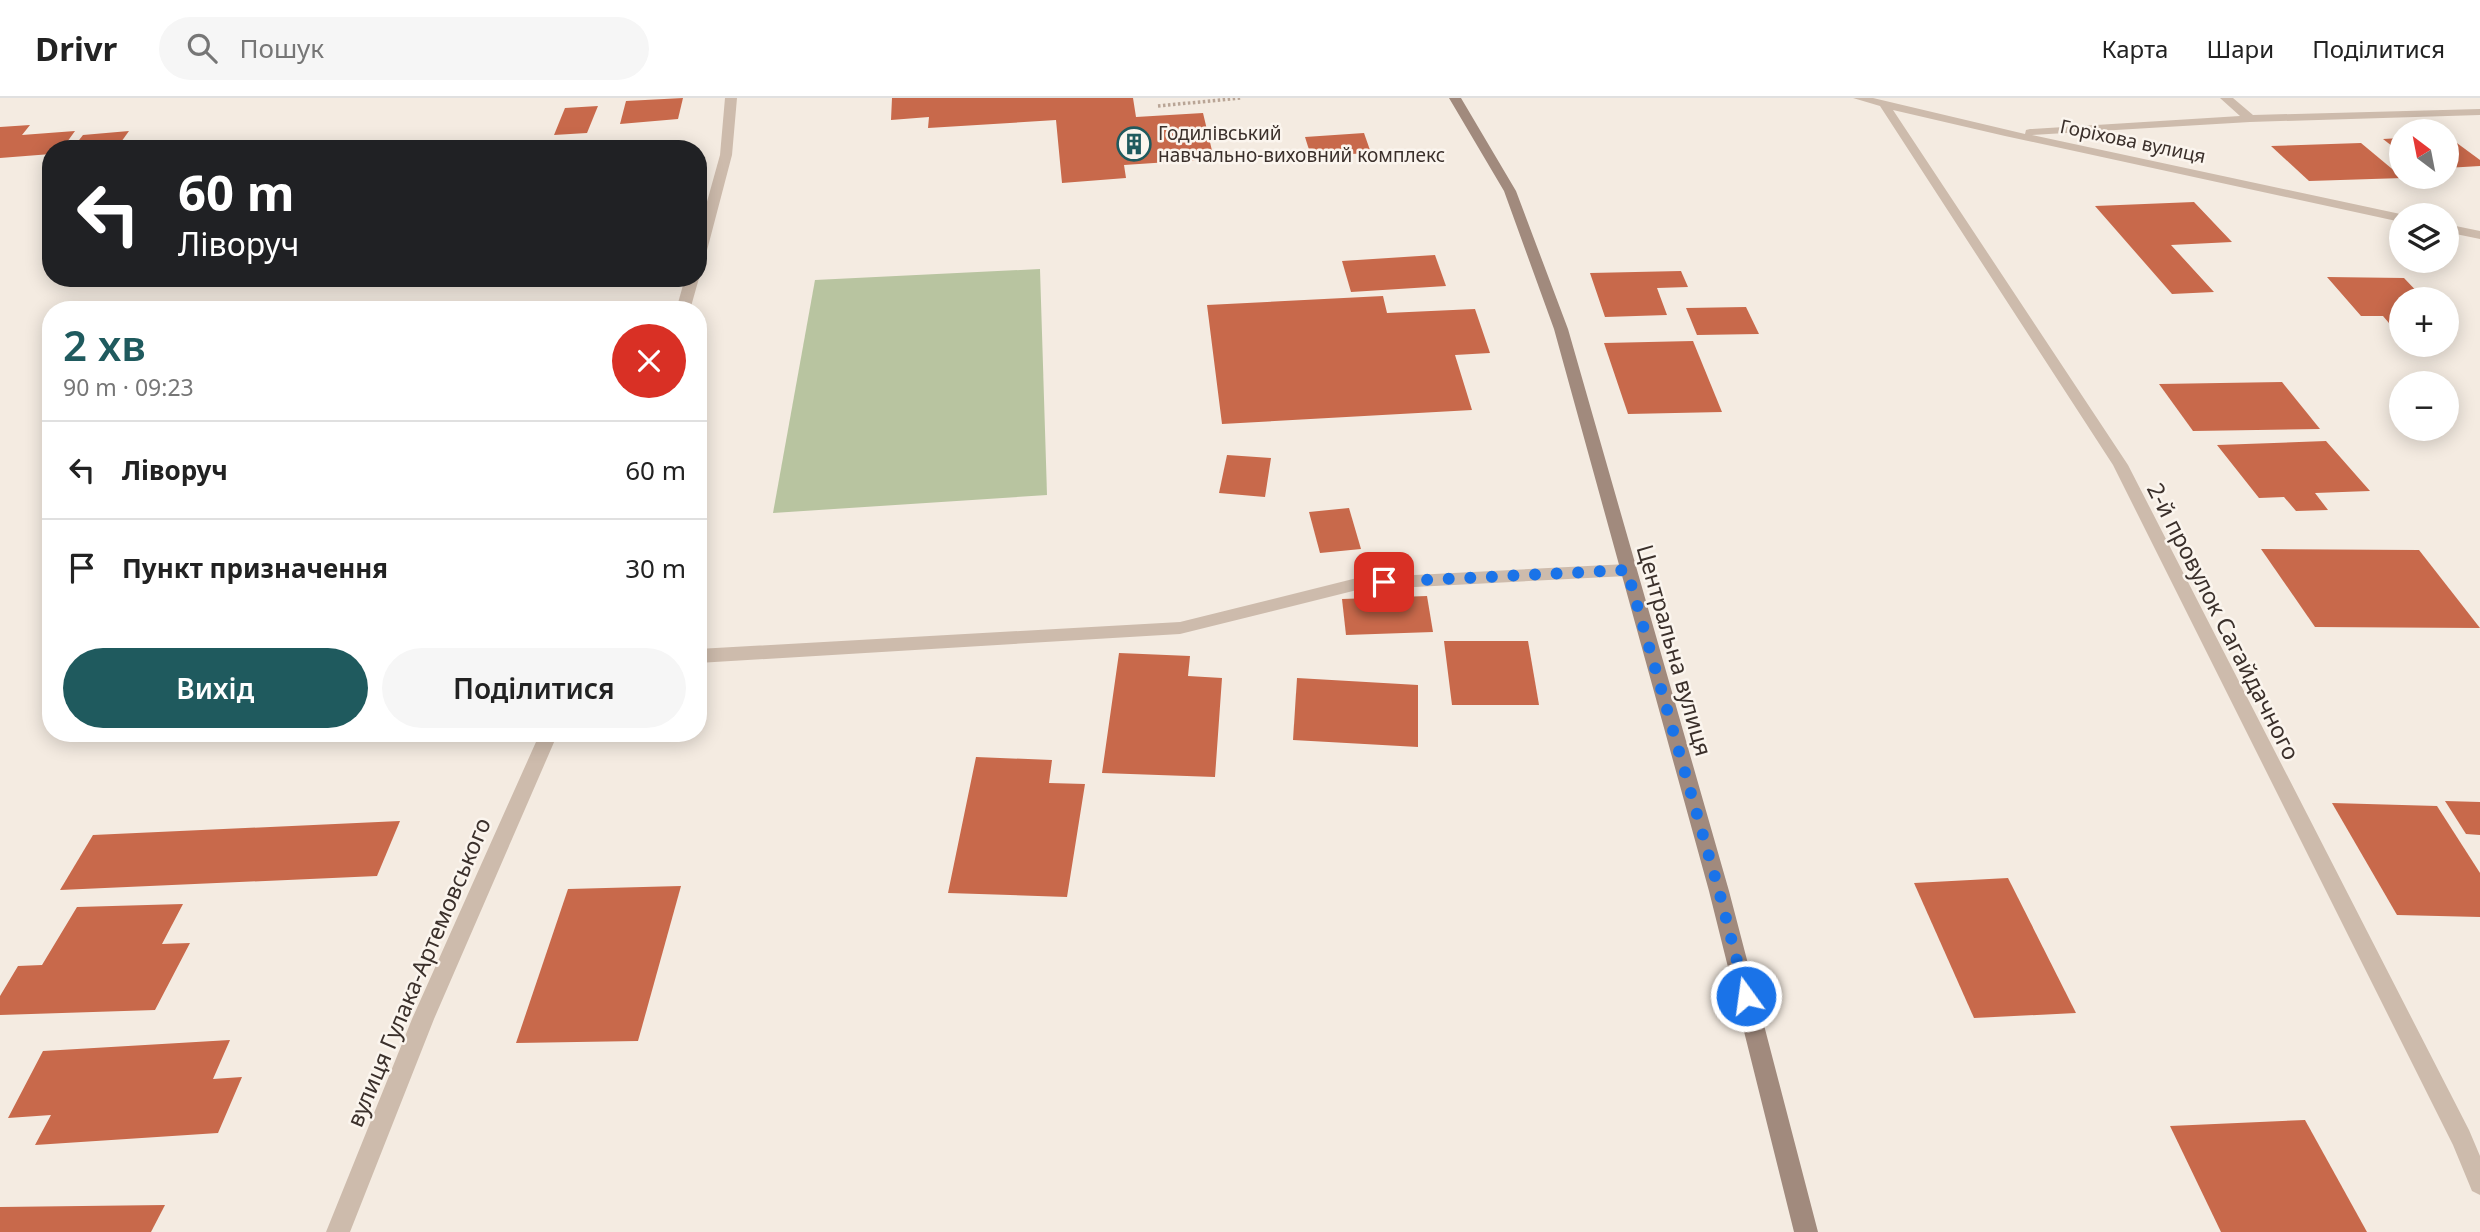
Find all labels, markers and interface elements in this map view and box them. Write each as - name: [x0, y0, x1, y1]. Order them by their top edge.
- search box: [159, 17, 649, 80]
- text: Drivr: [35, 26, 117, 71]
- icon: search: [183, 29, 221, 67]
- text: Пошук: [239, 30, 324, 66]
- text: Карта: [2101, 32, 2168, 65]
- text: Шари: [2206, 32, 2274, 65]
- text: Поділитися: [2312, 32, 2445, 65]
- street label: Горіхова вулиця: [2058, 113, 2208, 169]
- north arrow: [2389, 119, 2459, 189]
- map controls: [2389, 119, 2459, 441]
- place label: Годилівський навчально-виховний комплекс: [1158, 120, 1445, 168]
- building icon: Годилівський навчально-виховний комплекс: [1115, 125, 1153, 163]
- text: 60 m: [178, 159, 295, 225]
- icon: left: [63, 168, 154, 259]
- button: layers: [2389, 203, 2459, 273]
- text: Ліворуч: [178, 222, 299, 265]
- button: +: [2389, 287, 2459, 357]
- text: 2 хв: [63, 316, 146, 373]
- button: close: [612, 324, 686, 398]
- text: 90 m · 09:23: [63, 371, 194, 403]
- button: −: [2389, 371, 2459, 441]
- icon: left: [63, 451, 101, 489]
- text: Ліворуч: [122, 452, 228, 488]
- text: 60 m: [625, 452, 686, 488]
- street label: 2-й провулок Сагайдачного: [2140, 477, 2308, 765]
- street label: Центральна вулиця: [1629, 541, 1721, 759]
- icon: arrive: [63, 549, 101, 587]
- text: Пункт призначення: [122, 550, 388, 586]
- text: 30 m: [625, 550, 686, 586]
- pin: [1354, 552, 1414, 612]
- icon: arrive: [1365, 563, 1403, 601]
- button: Вихід: [63, 648, 368, 728]
- button: Поділитися: [382, 648, 686, 728]
- street label: вулиця Гулака-Артемовського: [338, 812, 498, 1132]
- position arrow: [1709, 959, 1783, 1033]

